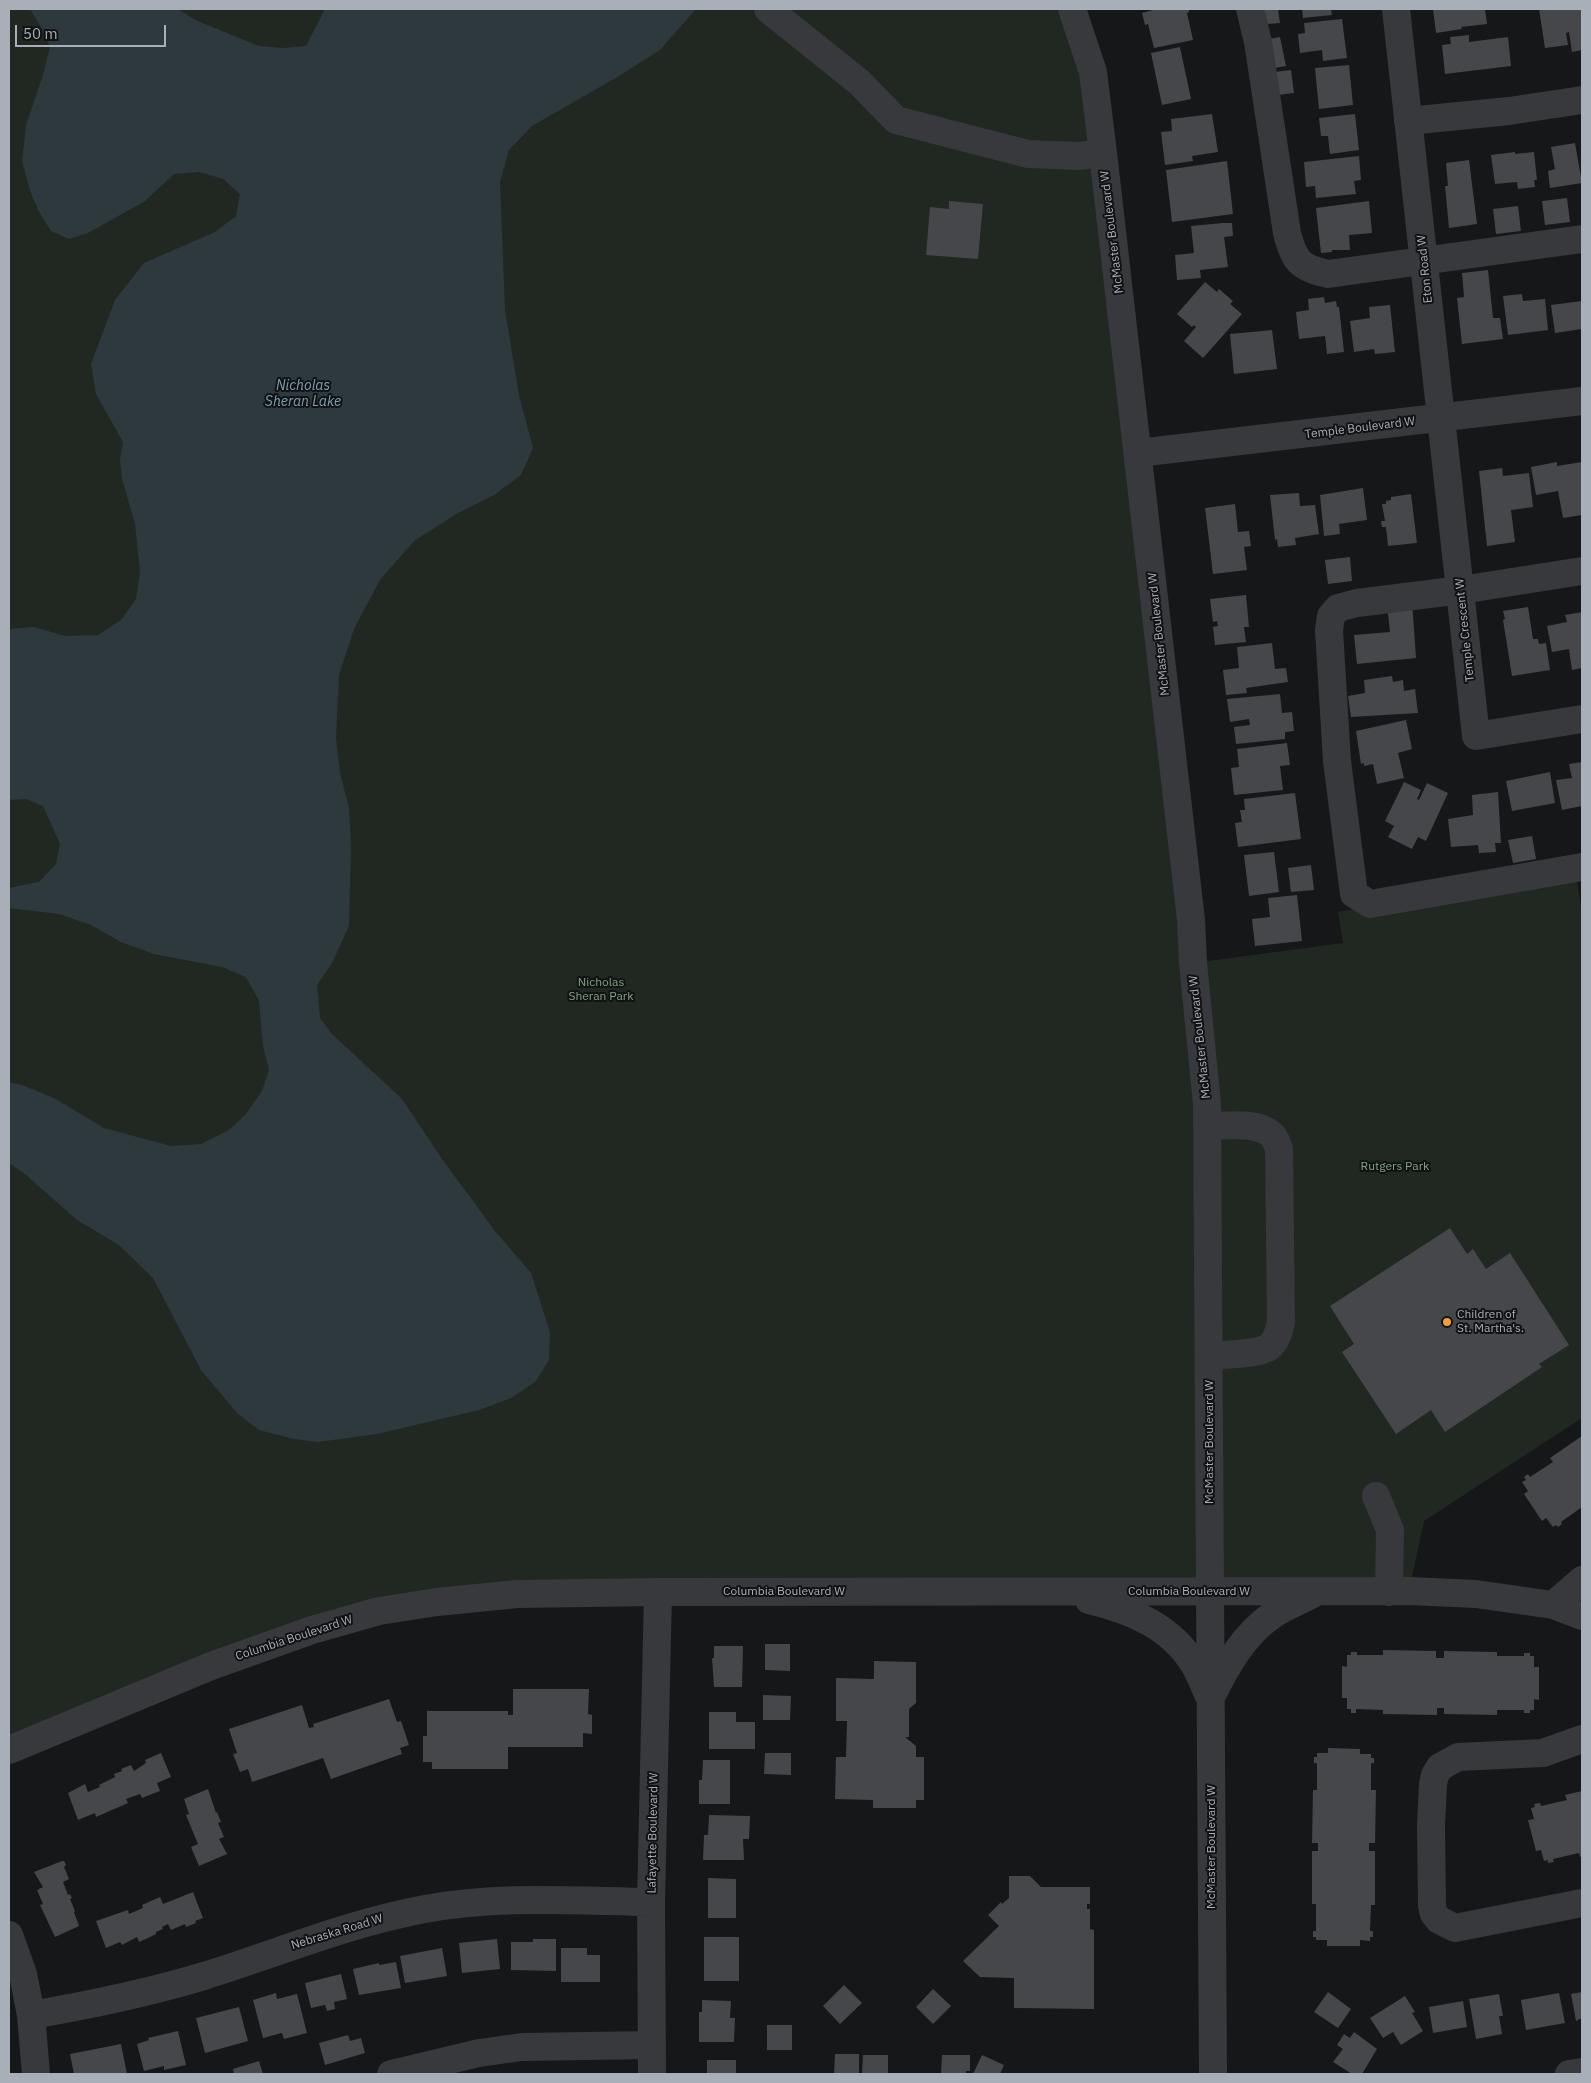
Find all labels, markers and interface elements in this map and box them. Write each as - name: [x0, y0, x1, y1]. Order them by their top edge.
- scale bar: [18, 15, 169, 47]
- text: 50 m: [23, 24, 58, 43]
- street label: McMaster Boulevard W: [1097, 170, 1127, 294]
- street label: Eton Road W: [1414, 234, 1436, 304]
- water label: Nicholas Sheran Lake: [265, 378, 341, 411]
- street label: Temple Boulevard W: [1304, 414, 1416, 442]
- street label: McMaster Boulevard W: [1145, 572, 1173, 696]
- street label: Temple Crescent W: [1452, 577, 1478, 683]
- street label: McMaster Boulevard W: [1186, 975, 1214, 1099]
- park label: Nicholas Sheran Park: [568, 976, 634, 1004]
- park label: Rutgers Park: [1361, 1160, 1429, 1174]
- place label: Children of St. Martha's.: [1457, 1308, 1524, 1336]
- marker: Children of St. Martha's.: [1441, 1316, 1453, 1328]
- street label: McMaster Boulevard W: [1203, 1380, 1217, 1504]
- street label: Columbia Boulevard W: [723, 1585, 845, 1599]
- street label: Columbia Boulevard W: [1128, 1585, 1250, 1599]
- street label: Columbia Boulevard W: [234, 1612, 354, 1664]
- street label: Lafayette Boulevard W: [645, 1772, 661, 1894]
- street label: McMaster Boulevard W: [1205, 1785, 1219, 1909]
- street label: Nebraska Road W: [289, 1911, 385, 1953]

